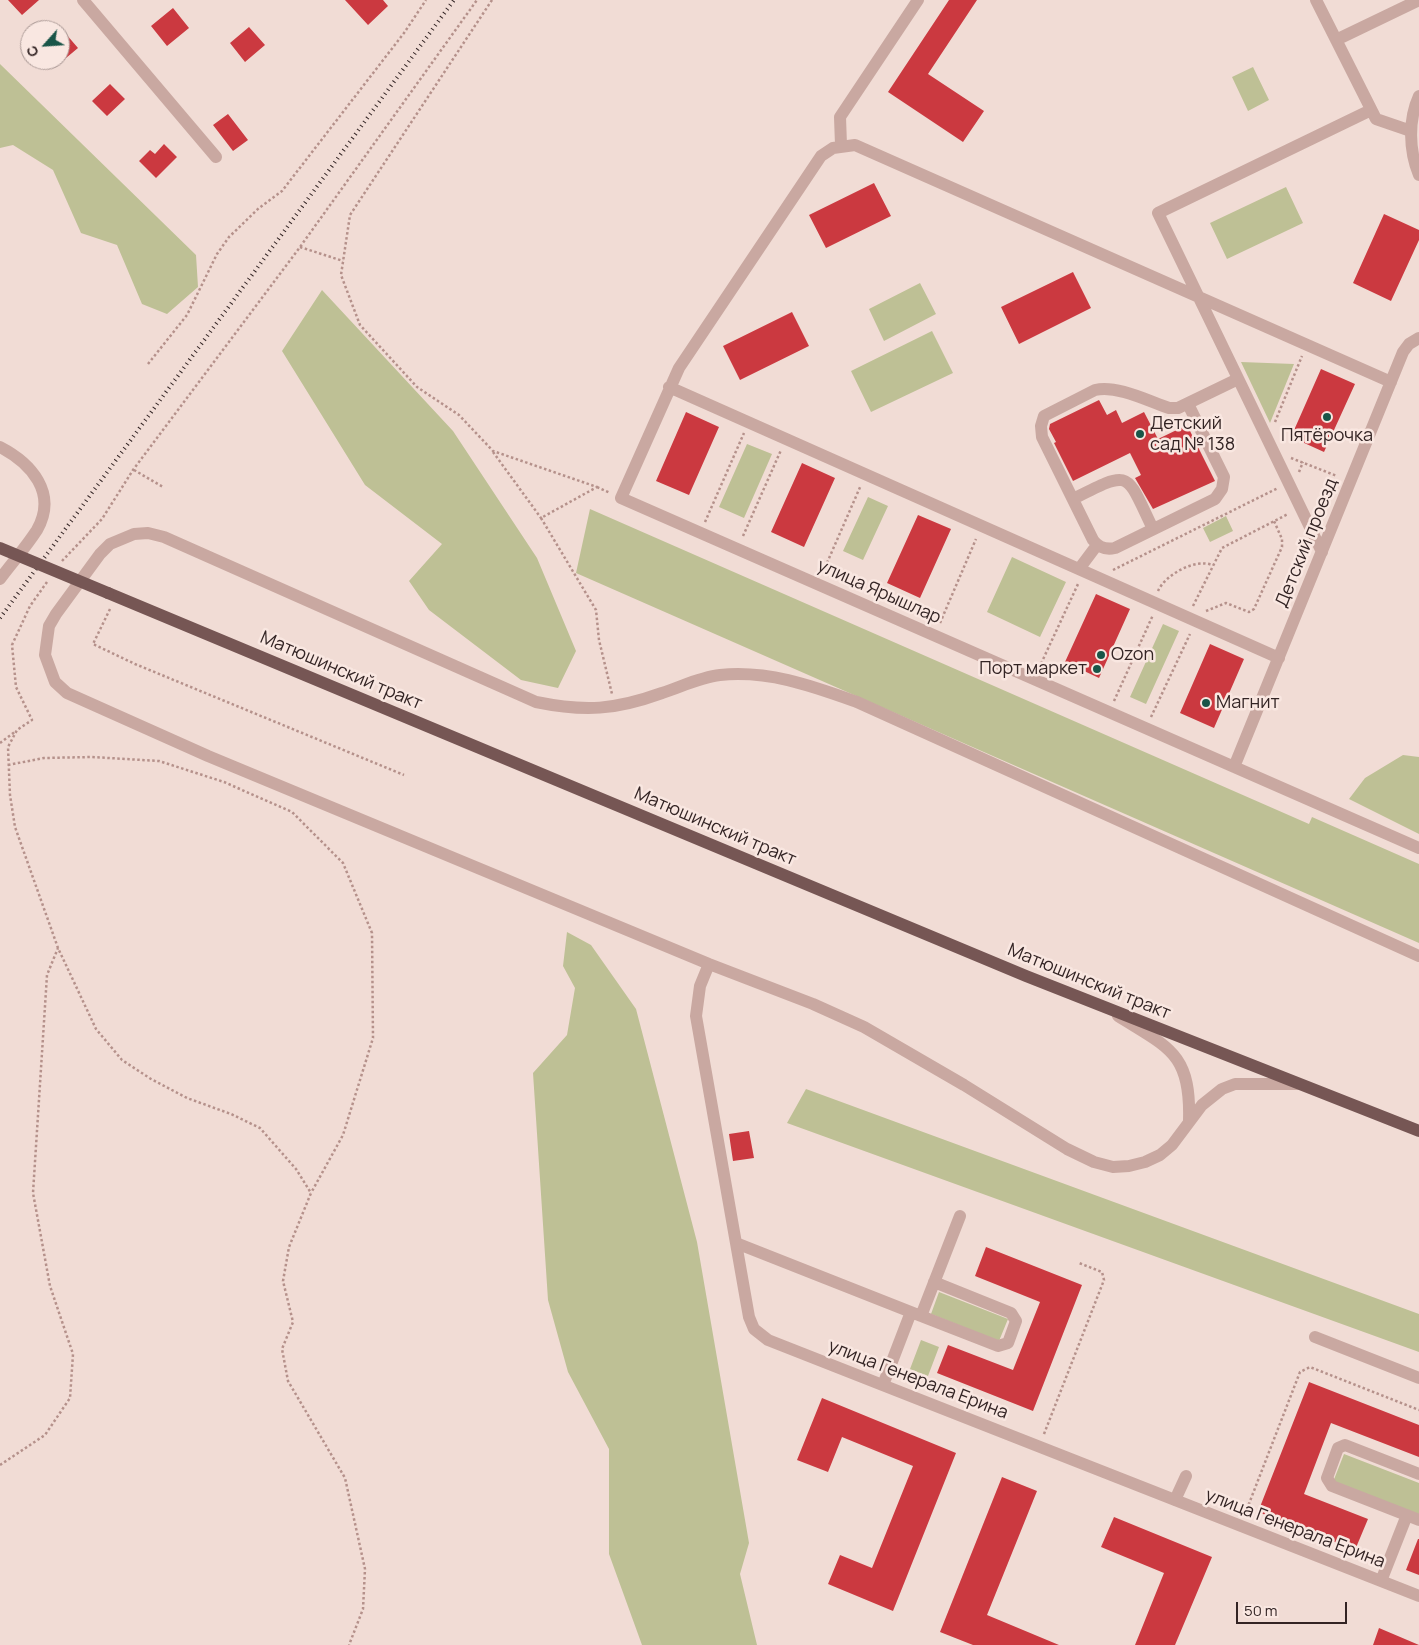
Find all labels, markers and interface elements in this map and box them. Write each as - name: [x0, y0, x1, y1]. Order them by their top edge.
- north arrow: [20, 20, 70, 70]
- text: С: [21, 43, 43, 60]
- marker: Пятёрочка: [1321, 411, 1333, 423]
- place label: Детский сад № 138: [1150, 413, 1235, 456]
- place label: Пятёрочка: [1281, 425, 1373, 447]
- marker: Детский сад № 138: [1134, 428, 1146, 440]
- street label: Детский проезд: [1271, 475, 1343, 611]
- street label: улица Ярышлар: [814, 555, 944, 629]
- street label: Матюшинский тракт: [257, 627, 425, 715]
- place label: Ozon: [1111, 644, 1154, 666]
- marker: Ozon: [1095, 649, 1107, 661]
- place label: Порт маркет: [979, 658, 1087, 680]
- marker: Порт маркет: [1091, 663, 1103, 675]
- place label: Магнит: [1216, 692, 1279, 714]
- marker: Магнит: [1200, 697, 1212, 709]
- street label: Матюшинский тракт: [631, 783, 799, 871]
- street label: Матюшинский тракт: [1004, 939, 1174, 1025]
- street label: улица Генерала Ерина: [825, 1336, 1011, 1424]
- street label: улица Генерала Ерина: [1202, 1485, 1388, 1573]
- scale bar: [1239, 1592, 1350, 1624]
- text: 50 m: [1244, 1600, 1278, 1621]

